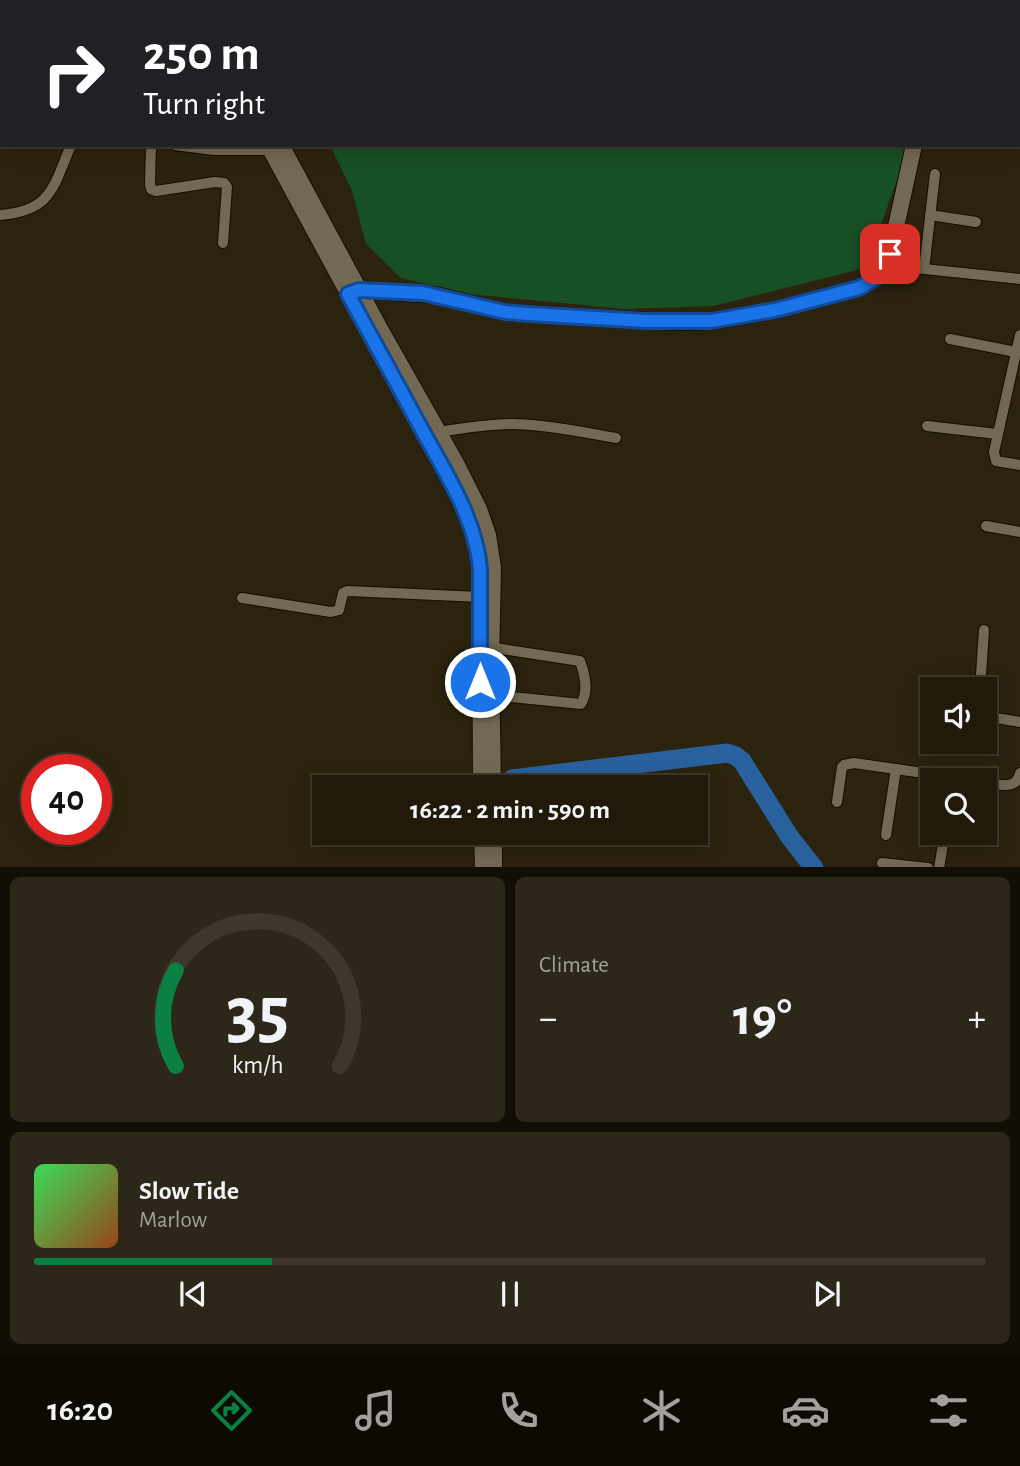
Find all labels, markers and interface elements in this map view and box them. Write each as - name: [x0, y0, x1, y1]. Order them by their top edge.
- icon: right: [28, 28, 119, 119]
- text: 250 m: [143, 30, 260, 79]
- text: Turn right: [143, 88, 265, 120]
- pin: [860, 224, 920, 284]
- icon: arrive: [871, 235, 909, 273]
- position arrow: [443, 645, 517, 719]
- map controls: [920, 677, 997, 845]
- button: sound: [920, 677, 997, 754]
- speed limit sign: 40: [21, 754, 112, 845]
- button: search: [920, 768, 997, 845]
- text: 16:22 · 2 min · 590 m: [410, 797, 610, 823]
- text: Climate: [539, 954, 609, 977]
- text: 35: [226, 978, 289, 1051]
- text: 19°: [733, 992, 792, 1044]
- text: −: [539, 1000, 557, 1038]
- text: +: [968, 1000, 986, 1038]
- text: km/h: [232, 1052, 283, 1077]
- text: Slow Tide: [139, 1178, 239, 1204]
- text: Marlow: [139, 1209, 207, 1232]
- icon: previous: [174, 1275, 212, 1313]
- icon: pause: [491, 1275, 529, 1313]
- icon: next: [808, 1275, 846, 1313]
- icon: directions: [207, 1386, 256, 1435]
- icon: music: [351, 1386, 400, 1435]
- icon: phone: [494, 1386, 543, 1435]
- icon: climate: [637, 1386, 686, 1435]
- icon: car: [781, 1386, 830, 1435]
- icon: filters: [924, 1386, 973, 1435]
- text: 16:20: [47, 1394, 113, 1426]

